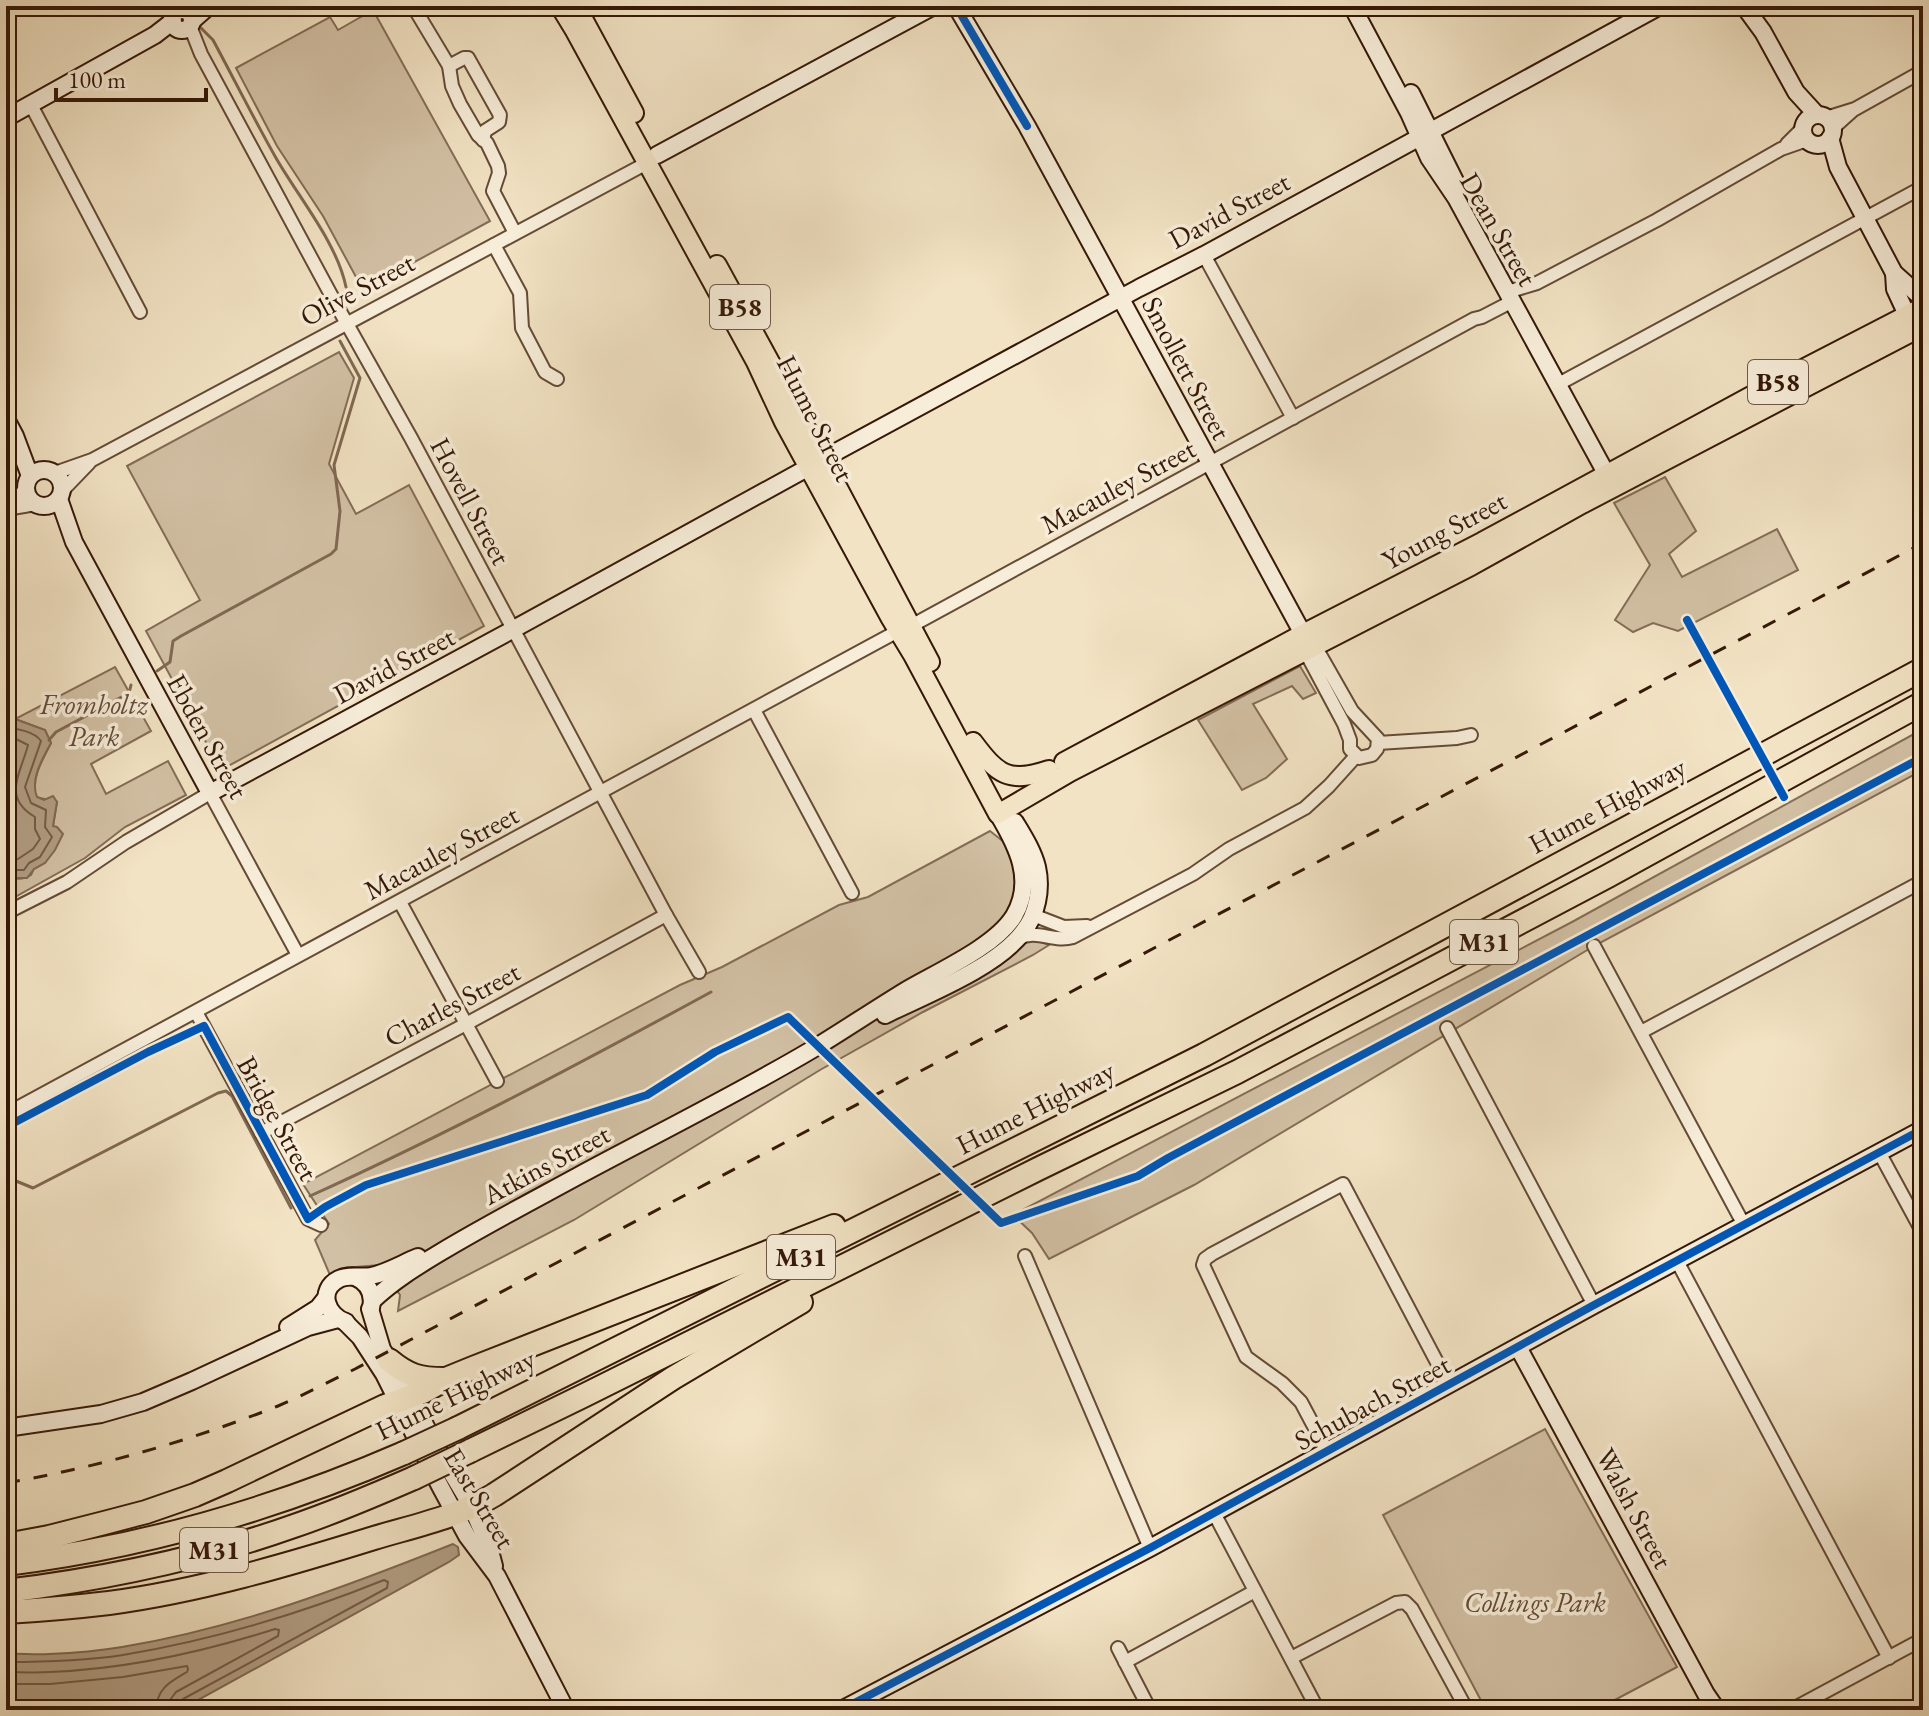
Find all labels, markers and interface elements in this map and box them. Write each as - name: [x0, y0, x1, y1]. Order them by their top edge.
- scale bar: [56, 52, 206, 102]
- text: 100 m: [68, 64, 126, 95]
- street label: David Street: [1162, 163, 1296, 257]
- street label: Dean Street: [1452, 166, 1546, 292]
- street label: Olive Street: [294, 244, 421, 334]
- road number: B58: [710, 285, 770, 329]
- street label: Smollett Street: [1134, 290, 1240, 446]
- street label: Hume Street: [769, 349, 863, 488]
- road number: B58: [1748, 360, 1808, 404]
- street label: Macauley Street: [1035, 430, 1202, 542]
- street label: Hovell Street: [422, 431, 520, 571]
- street label: Young Street: [1375, 482, 1513, 578]
- street label: David Street: [327, 618, 461, 712]
- street label: Ebden Street: [159, 667, 257, 805]
- park label: Fromholtz Park: [39, 686, 149, 754]
- street label: Hume Highway: [1522, 748, 1693, 862]
- street label: Macauley Street: [358, 796, 525, 908]
- road number: M31: [1450, 920, 1518, 964]
- street label: Charles Street: [378, 953, 526, 1055]
- street label: Bridge Street: [229, 1049, 327, 1187]
- street label: Hume Highway: [950, 1051, 1121, 1162]
- street label: Atkins Street: [475, 1115, 616, 1213]
- road number: M31: [767, 1235, 835, 1279]
- street label: Hume Highway: [369, 1340, 541, 1448]
- street label: Schubach Street: [1288, 1346, 1456, 1458]
- street label: East Street: [436, 1441, 524, 1555]
- street label: Walsh Street: [1588, 1442, 1682, 1575]
- road number: M31: [180, 1528, 248, 1572]
- park label: Collings Park: [1464, 1584, 1606, 1620]

